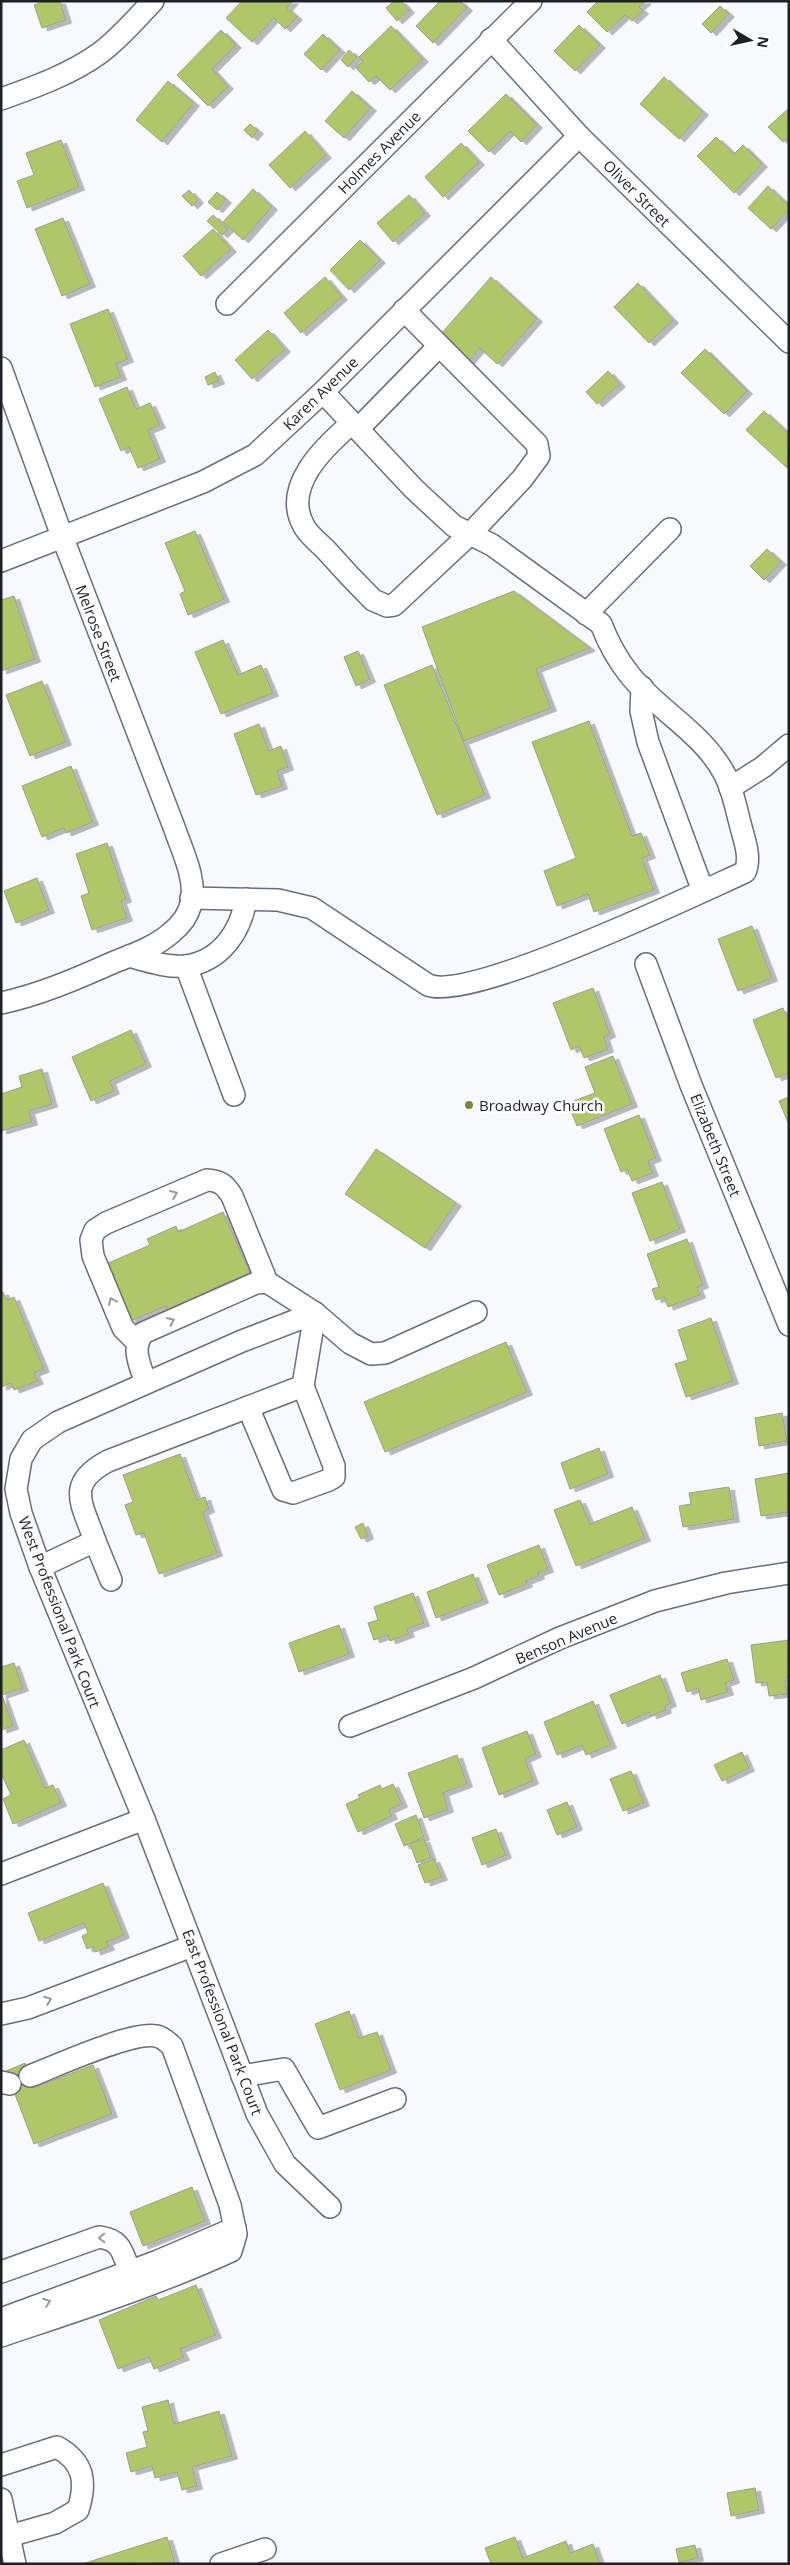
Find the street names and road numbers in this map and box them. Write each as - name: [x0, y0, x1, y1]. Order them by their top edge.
- street label: Holmes Avenue: [333, 106, 425, 198]
- street label: Oliver Street: [599, 155, 675, 231]
- street label: Karen Avenue: [278, 352, 362, 434]
- street label: Melrose Street: [71, 582, 127, 684]
- street label: Elizabeth Street: [686, 1091, 746, 1199]
- street label: West Professional Park Court: [14, 1514, 106, 1710]
- street label: Benson Avenue: [512, 1608, 620, 1668]
- street label: East Professional Park Court: [178, 1926, 268, 2118]

